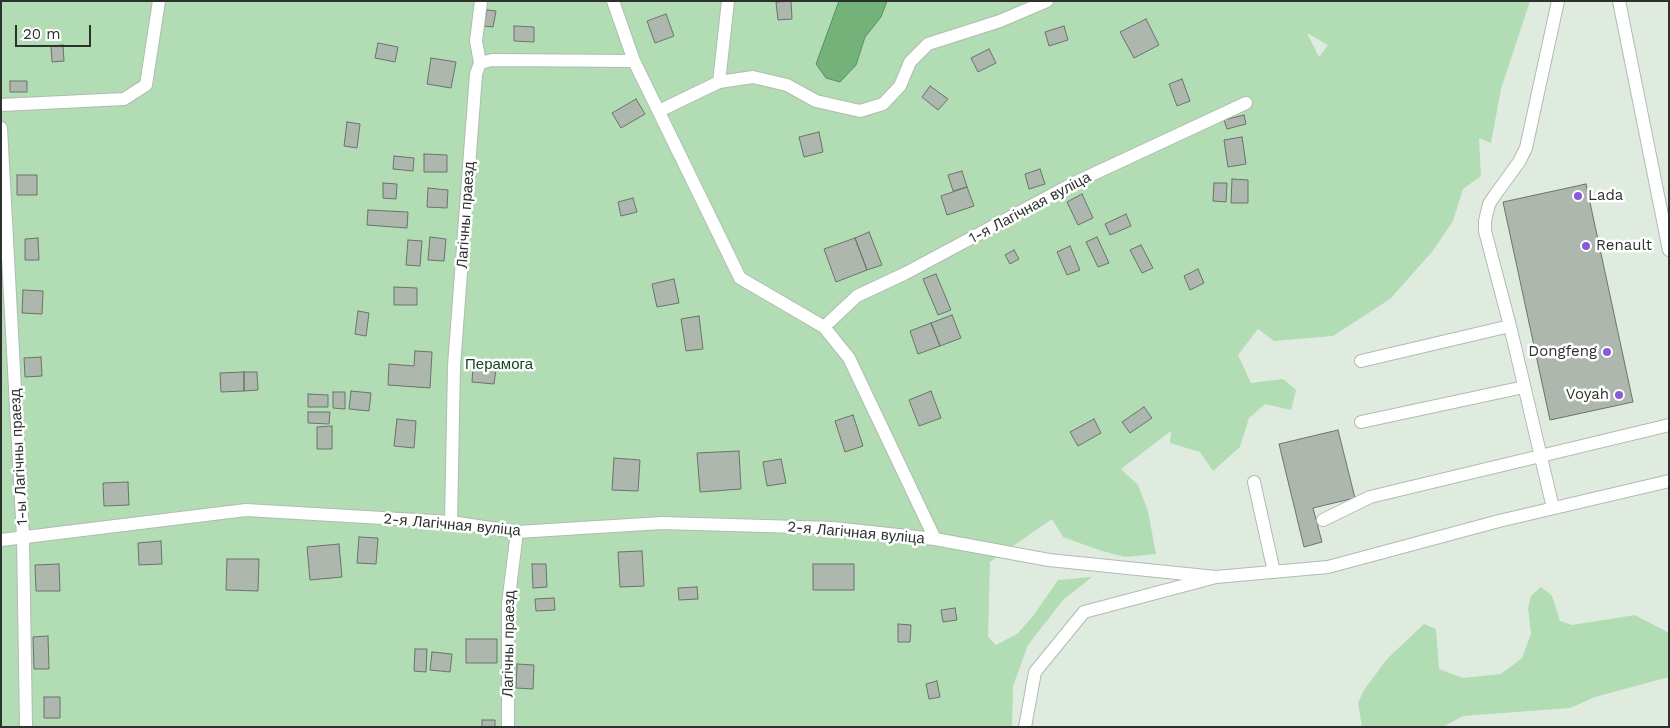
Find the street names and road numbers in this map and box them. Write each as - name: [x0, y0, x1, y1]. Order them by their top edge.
- street label: Лагічны праезд: [453, 161, 479, 269]
- street label: 1-я Лагічная вуліца: [966, 168, 1094, 248]
- street label: 1-ы Лагічны праезд: [6, 388, 32, 526]
- street label: 2-я Лагічная вуліца: [383, 510, 521, 540]
- street label: 2-я Лагічная вуліца: [787, 518, 925, 548]
- street label: Лагічны праезд: [499, 590, 519, 698]

